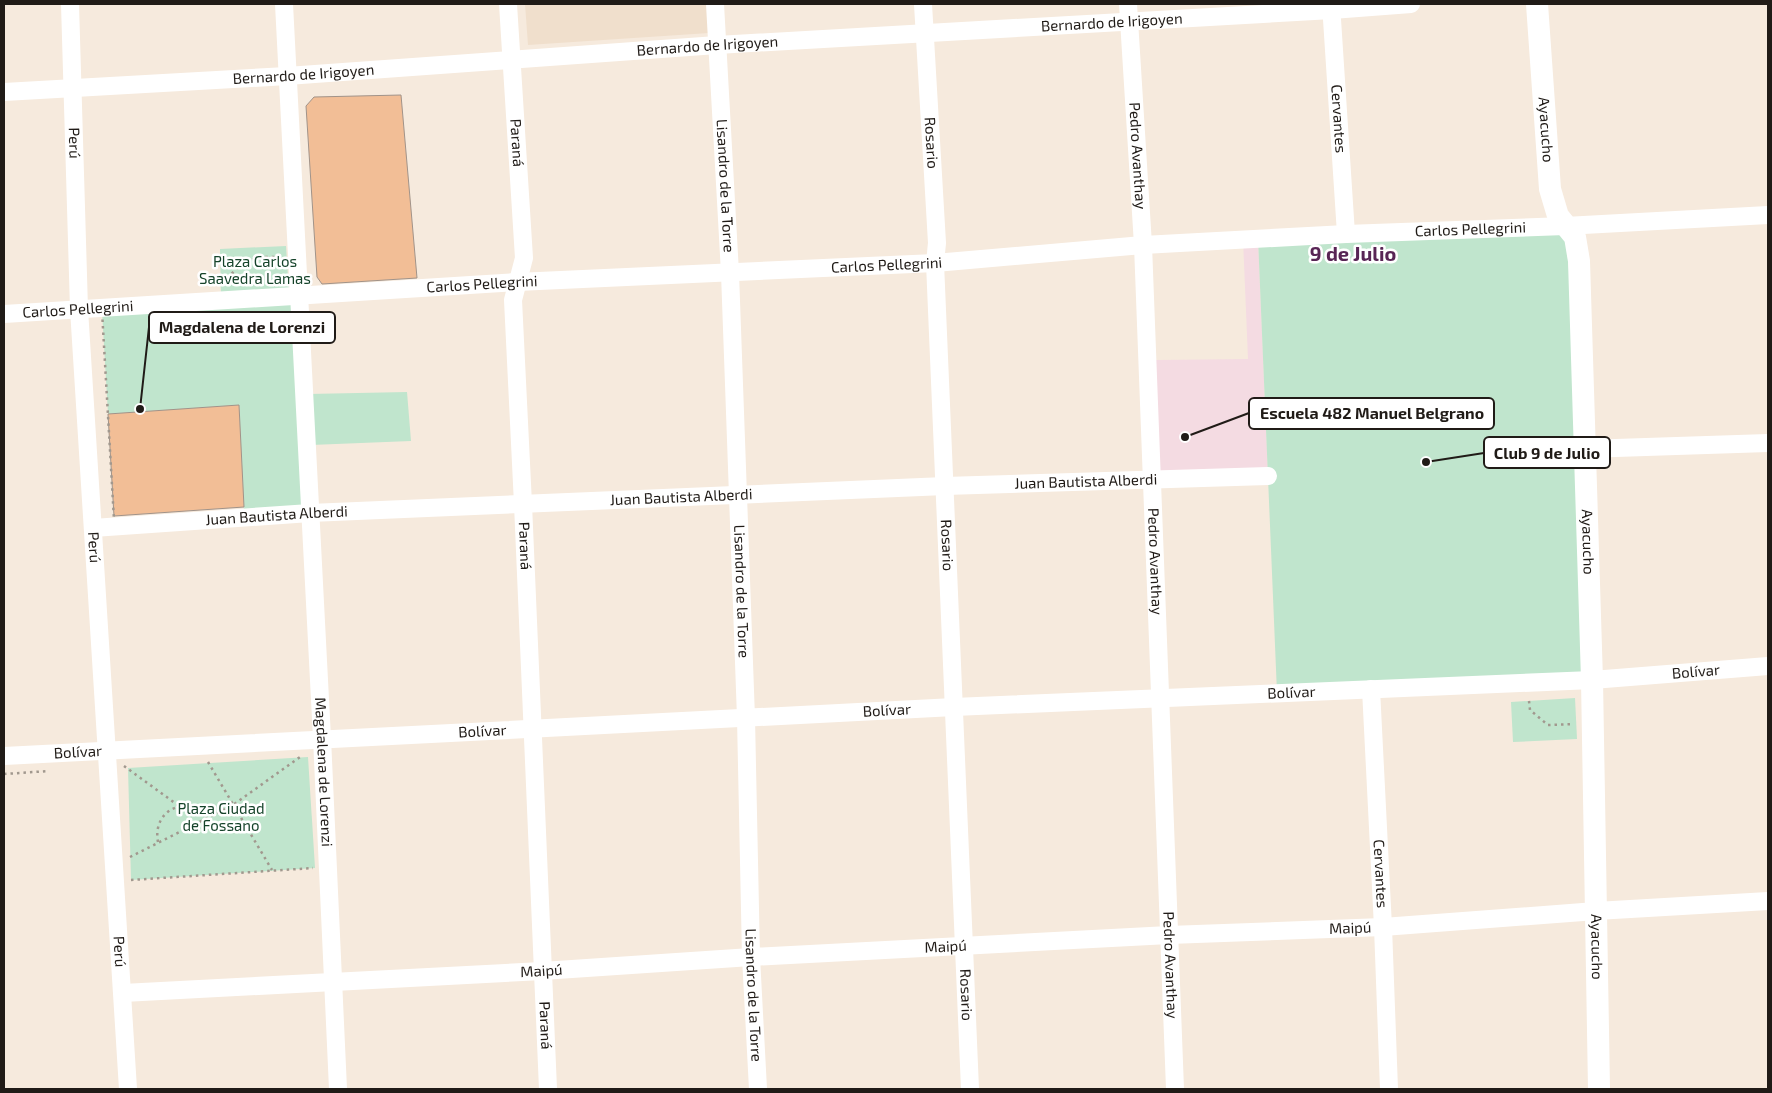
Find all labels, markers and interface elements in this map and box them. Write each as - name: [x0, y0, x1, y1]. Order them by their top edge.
- street label: Bernardo de Irigoyen: [1040, 9, 1183, 35]
- street label: Bernardo de Irigoyen: [636, 32, 779, 59]
- street label: Bernardo de Irigoyen: [232, 60, 375, 87]
- street label: Cervantes: [1328, 84, 1351, 154]
- street label: Ayacucho: [1536, 96, 1558, 163]
- street label: Pedro Avanthay: [1126, 102, 1151, 210]
- street label: Rosario: [922, 116, 943, 169]
- street label: Paraná: [507, 118, 528, 167]
- street label: Lisandro de la Torre: [713, 118, 739, 253]
- street label: Perú: [66, 127, 85, 159]
- street label: Carlos Pellegrini: [1414, 217, 1526, 239]
- district label: 9 de Julio: [1310, 241, 1396, 265]
- park label: Plaza Carlos Saavedra Lamas: [199, 252, 311, 287]
- street label: Carlos Pellegrini: [831, 252, 943, 276]
- street label: Carlos Pellegrini: [426, 271, 538, 296]
- street label: Carlos Pellegrini: [22, 296, 134, 321]
- callout: Magdalena de Lorenzi: [149, 312, 335, 343]
- text: Magdalena de Lorenzi: [159, 317, 325, 336]
- callout: Escuela 482 Manuel Belgrano: [1249, 398, 1494, 429]
- text: Escuela 482 Manuel Belgrano: [1260, 403, 1484, 422]
- callout: Club 9 de Julio: [1484, 437, 1610, 468]
- text: Club 9 de Julio: [1494, 443, 1600, 462]
- street label: Juan Bautista Alberdi: [1014, 469, 1157, 492]
- street label: Juan Bautista Alberdi: [609, 484, 753, 508]
- street label: Juan Bautista Alberdi: [205, 501, 348, 528]
- street label: Pedro Avanthay: [1145, 507, 1167, 615]
- street label: Ayacucho: [1579, 509, 1599, 575]
- street label: Rosario: [938, 519, 958, 571]
- street label: Paraná: [516, 521, 536, 570]
- street label: Lisandro de la Torre: [731, 524, 754, 658]
- street label: Perú: [85, 531, 105, 564]
- street label: Bolívar: [1671, 660, 1721, 682]
- street label: Bolívar: [1267, 682, 1316, 702]
- street label: Magdalena de Lorenzi: [312, 697, 337, 847]
- street label: Bolívar: [862, 699, 911, 720]
- street label: Bolívar: [458, 720, 507, 741]
- street label: Bolívar: [53, 741, 102, 761]
- park label: Plaza Ciudad de Fossano: [177, 799, 265, 834]
- street label: Cervantes: [1371, 839, 1392, 909]
- street label: Pedro Avanthay: [1160, 911, 1182, 1019]
- street label: Ayacucho: [1588, 914, 1607, 980]
- street label: Maipú: [1329, 917, 1372, 937]
- street label: Lisandro de la Torre: [742, 928, 767, 1062]
- street label: Perú: [110, 935, 130, 968]
- street label: Maipú: [924, 936, 967, 956]
- street label: Maipú: [520, 960, 563, 980]
- street label: Rosario: [957, 968, 977, 1021]
- street label: Paraná: [536, 1001, 556, 1050]

